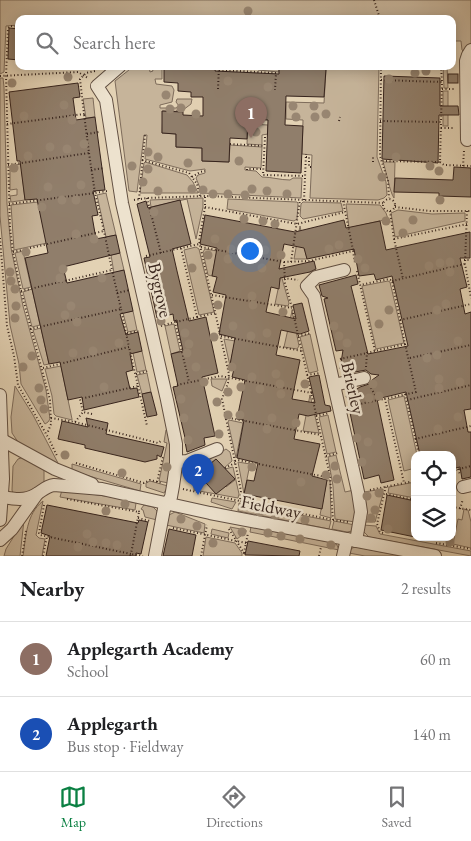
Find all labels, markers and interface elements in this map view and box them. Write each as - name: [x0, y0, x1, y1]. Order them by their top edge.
- search box: [15, 15, 456, 70]
- icon: search: [33, 29, 61, 57]
- text: Search here: [73, 30, 155, 55]
- pin: 1: [235, 97, 267, 138]
- your location: [237, 238, 263, 264]
- street label: Bygrove: [143, 260, 178, 319]
- street label: Brierley: [336, 359, 371, 417]
- map controls: [411, 451, 456, 541]
- button: locate: [411, 451, 456, 496]
- pin: 2: [182, 454, 214, 495]
- street label: Fieldway: [239, 489, 303, 524]
- button: layers: [411, 496, 456, 541]
- text: Nearby: [20, 575, 84, 602]
- text: 2 results: [401, 578, 451, 599]
- text: Applegarth Academy: [67, 636, 234, 661]
- text: 1: [32, 649, 40, 670]
- text: 60 m: [420, 649, 451, 670]
- text: School: [67, 661, 109, 682]
- text: Applegarth: [67, 711, 158, 736]
- text: 2: [32, 724, 40, 745]
- text: 140 m: [412, 724, 451, 745]
- text: Bus stop · Fieldway: [67, 736, 183, 757]
- tab: Map: [59, 783, 87, 831]
- tab: Directions: [206, 783, 263, 831]
- tab: Saved: [382, 783, 412, 831]

